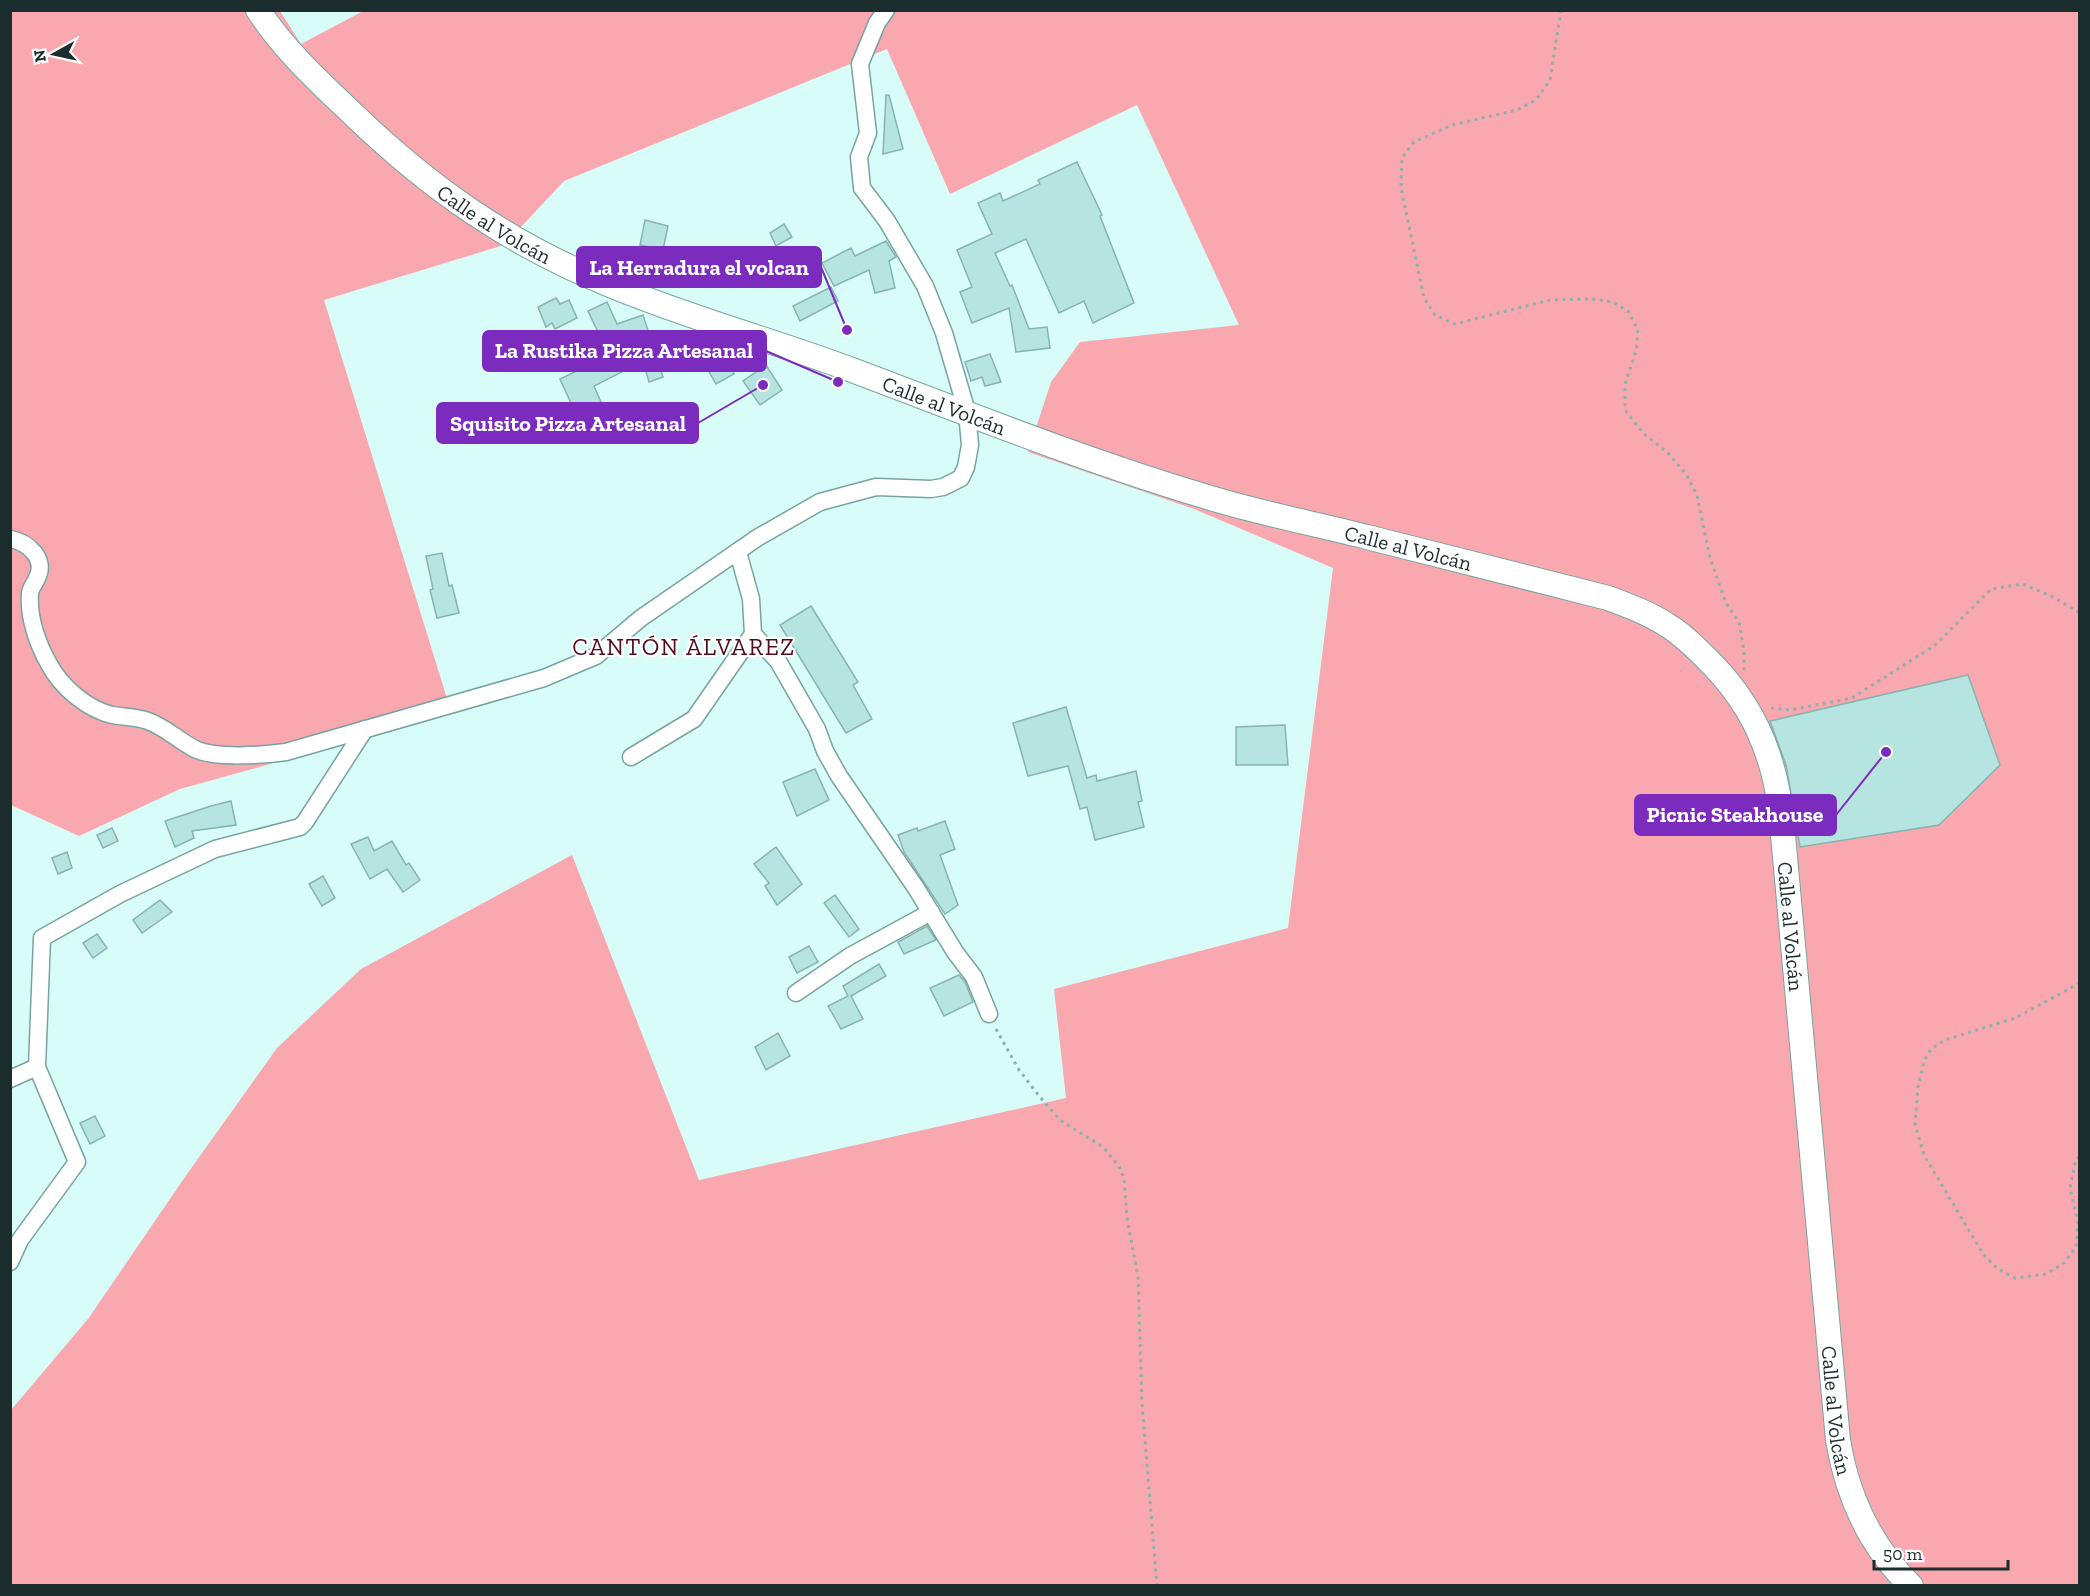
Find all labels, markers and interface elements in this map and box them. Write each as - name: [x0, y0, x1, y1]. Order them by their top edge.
- north arrow: [24, 24, 84, 84]
- text: N: [29, 49, 50, 63]
- street label: Calle al Volcán: [433, 179, 556, 269]
- callout: La Herradura el volcan: [577, 247, 821, 287]
- text: La Herradura el volcan: [589, 254, 809, 281]
- callout: La Rustika Pizza Artesanal: [483, 331, 766, 371]
- text: La Rustika Pizza Artesanal: [495, 337, 753, 364]
- street label: Calle al Volcán: [879, 370, 1009, 440]
- callout: Squisito Pizza Artesanal: [437, 403, 698, 443]
- text: Squisito Pizza Artesanal: [450, 410, 686, 437]
- street label: Calle al Volcán: [1342, 519, 1474, 575]
- district label: CANTÓN ÁLVAREZ: [572, 632, 796, 661]
- callout: Picnic Steakhouse: [1635, 795, 1836, 835]
- text: Picnic Steakhouse: [1646, 801, 1824, 828]
- street label: Calle al Volcán: [1773, 861, 1810, 992]
- street label: Calle al Volcán: [1817, 1345, 1858, 1478]
- scale bar: [1874, 1533, 2008, 1571]
- text: 50 m: [1883, 1543, 1923, 1565]

